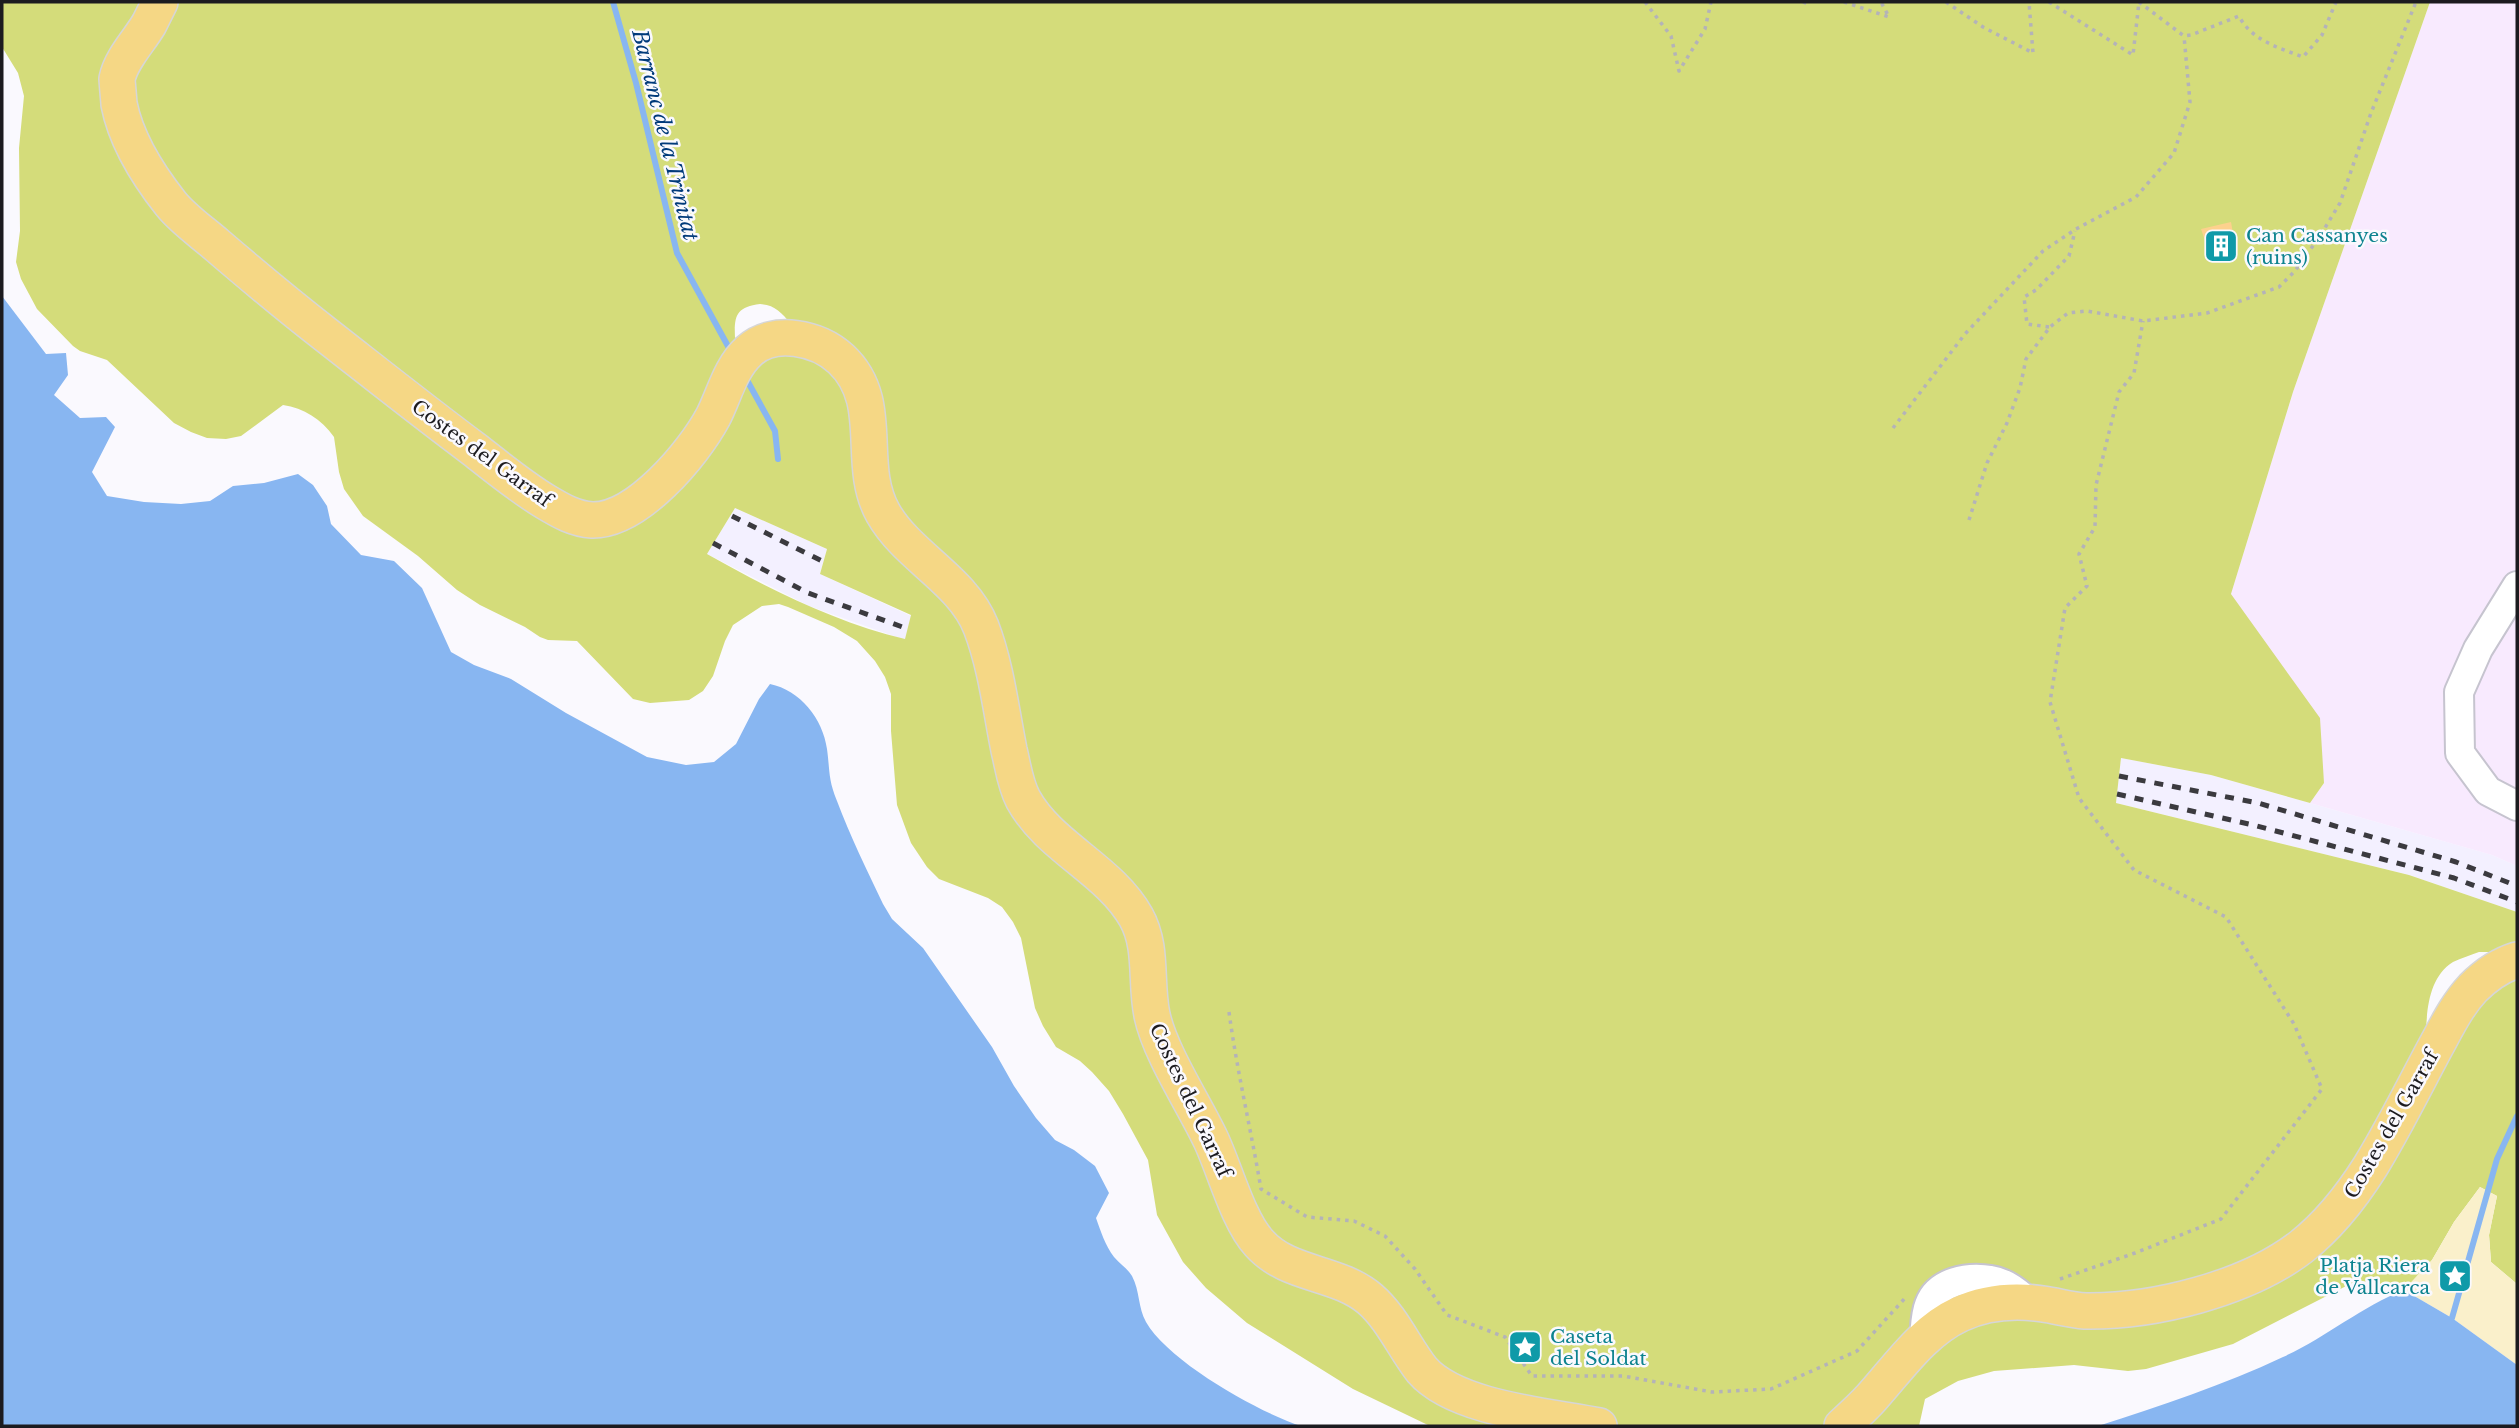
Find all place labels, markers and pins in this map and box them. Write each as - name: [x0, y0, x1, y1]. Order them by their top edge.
- place label: Can Cassanyes (ruins): [2246, 224, 2388, 269]
- building icon: Can Cassanyes (ruins): [2202, 227, 2240, 265]
- place label: Platja Riera de Vallcarca: [2315, 1254, 2430, 1299]
- place icon: Platja Riera de Vallcarca: [2436, 1257, 2474, 1295]
- place label: Caseta del Soldat: [1550, 1325, 1648, 1370]
- place icon: Caseta del Soldat: [1506, 1328, 1544, 1366]

